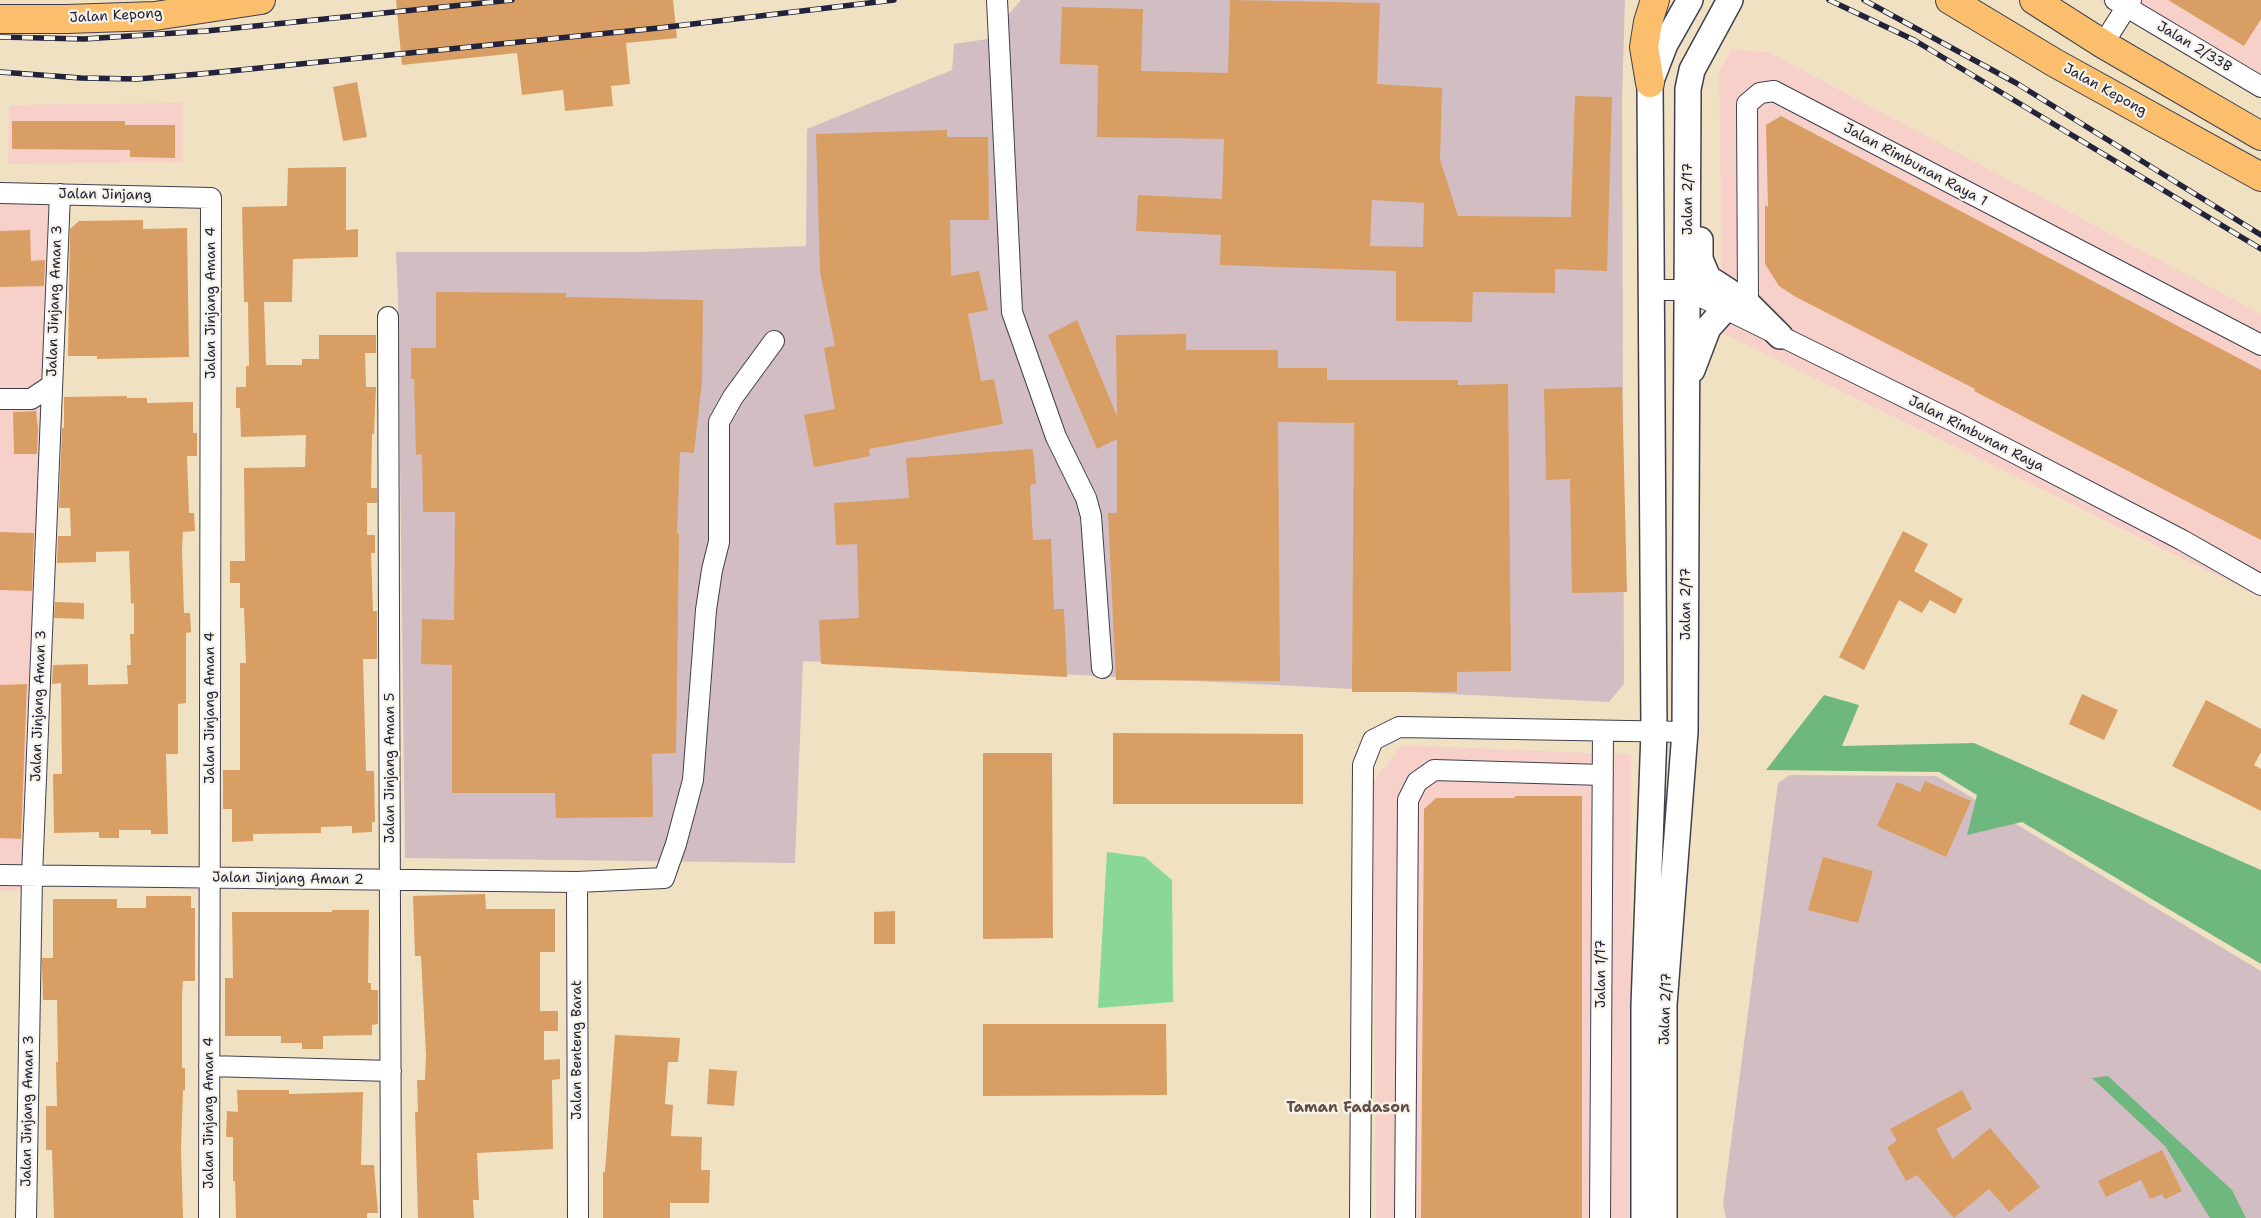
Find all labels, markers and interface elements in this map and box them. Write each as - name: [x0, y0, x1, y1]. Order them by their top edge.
- street label: Jalan Kepong: [69, 5, 163, 27]
- street label: Jalan 2/33B: [2153, 18, 2235, 76]
- street label: Jalan Kepong: [2060, 60, 2150, 120]
- street label: Jalan Rimbunan Raya 1: [1840, 120, 1990, 210]
- street label: Jalan 2/17: [1680, 163, 1696, 235]
- street label: Jalan Jinjang: [58, 186, 152, 204]
- street label: Jalan Jinjang Aman 3: [44, 225, 66, 377]
- street label: Jalan Jinjang Aman 4: [203, 227, 219, 379]
- street label: Jalan Rimbunan Raya: [1905, 392, 2047, 476]
- street label: Jalan 2/17: [1678, 568, 1694, 640]
- street label: Jalan Jinjang Aman 3: [28, 630, 50, 782]
- street label: Jalan Jinjang Aman 4: [202, 632, 218, 784]
- street label: Jalan Jinjang Aman 5: [382, 693, 398, 843]
- street label: Jalan Jinjang Aman 2: [212, 869, 364, 889]
- street label: Jalan 1/17: [1593, 940, 1609, 1008]
- street label: Jalan 2/17: [1656, 972, 1676, 1046]
- street label: Jalan Benteng Barat: [569, 980, 585, 1120]
- street label: Jalan Jinjang Aman 3: [18, 1035, 38, 1187]
- street label: Jalan Jinjang Aman 4: [201, 1037, 217, 1189]
- district label: Taman Fadason: [1286, 1099, 1410, 1117]

